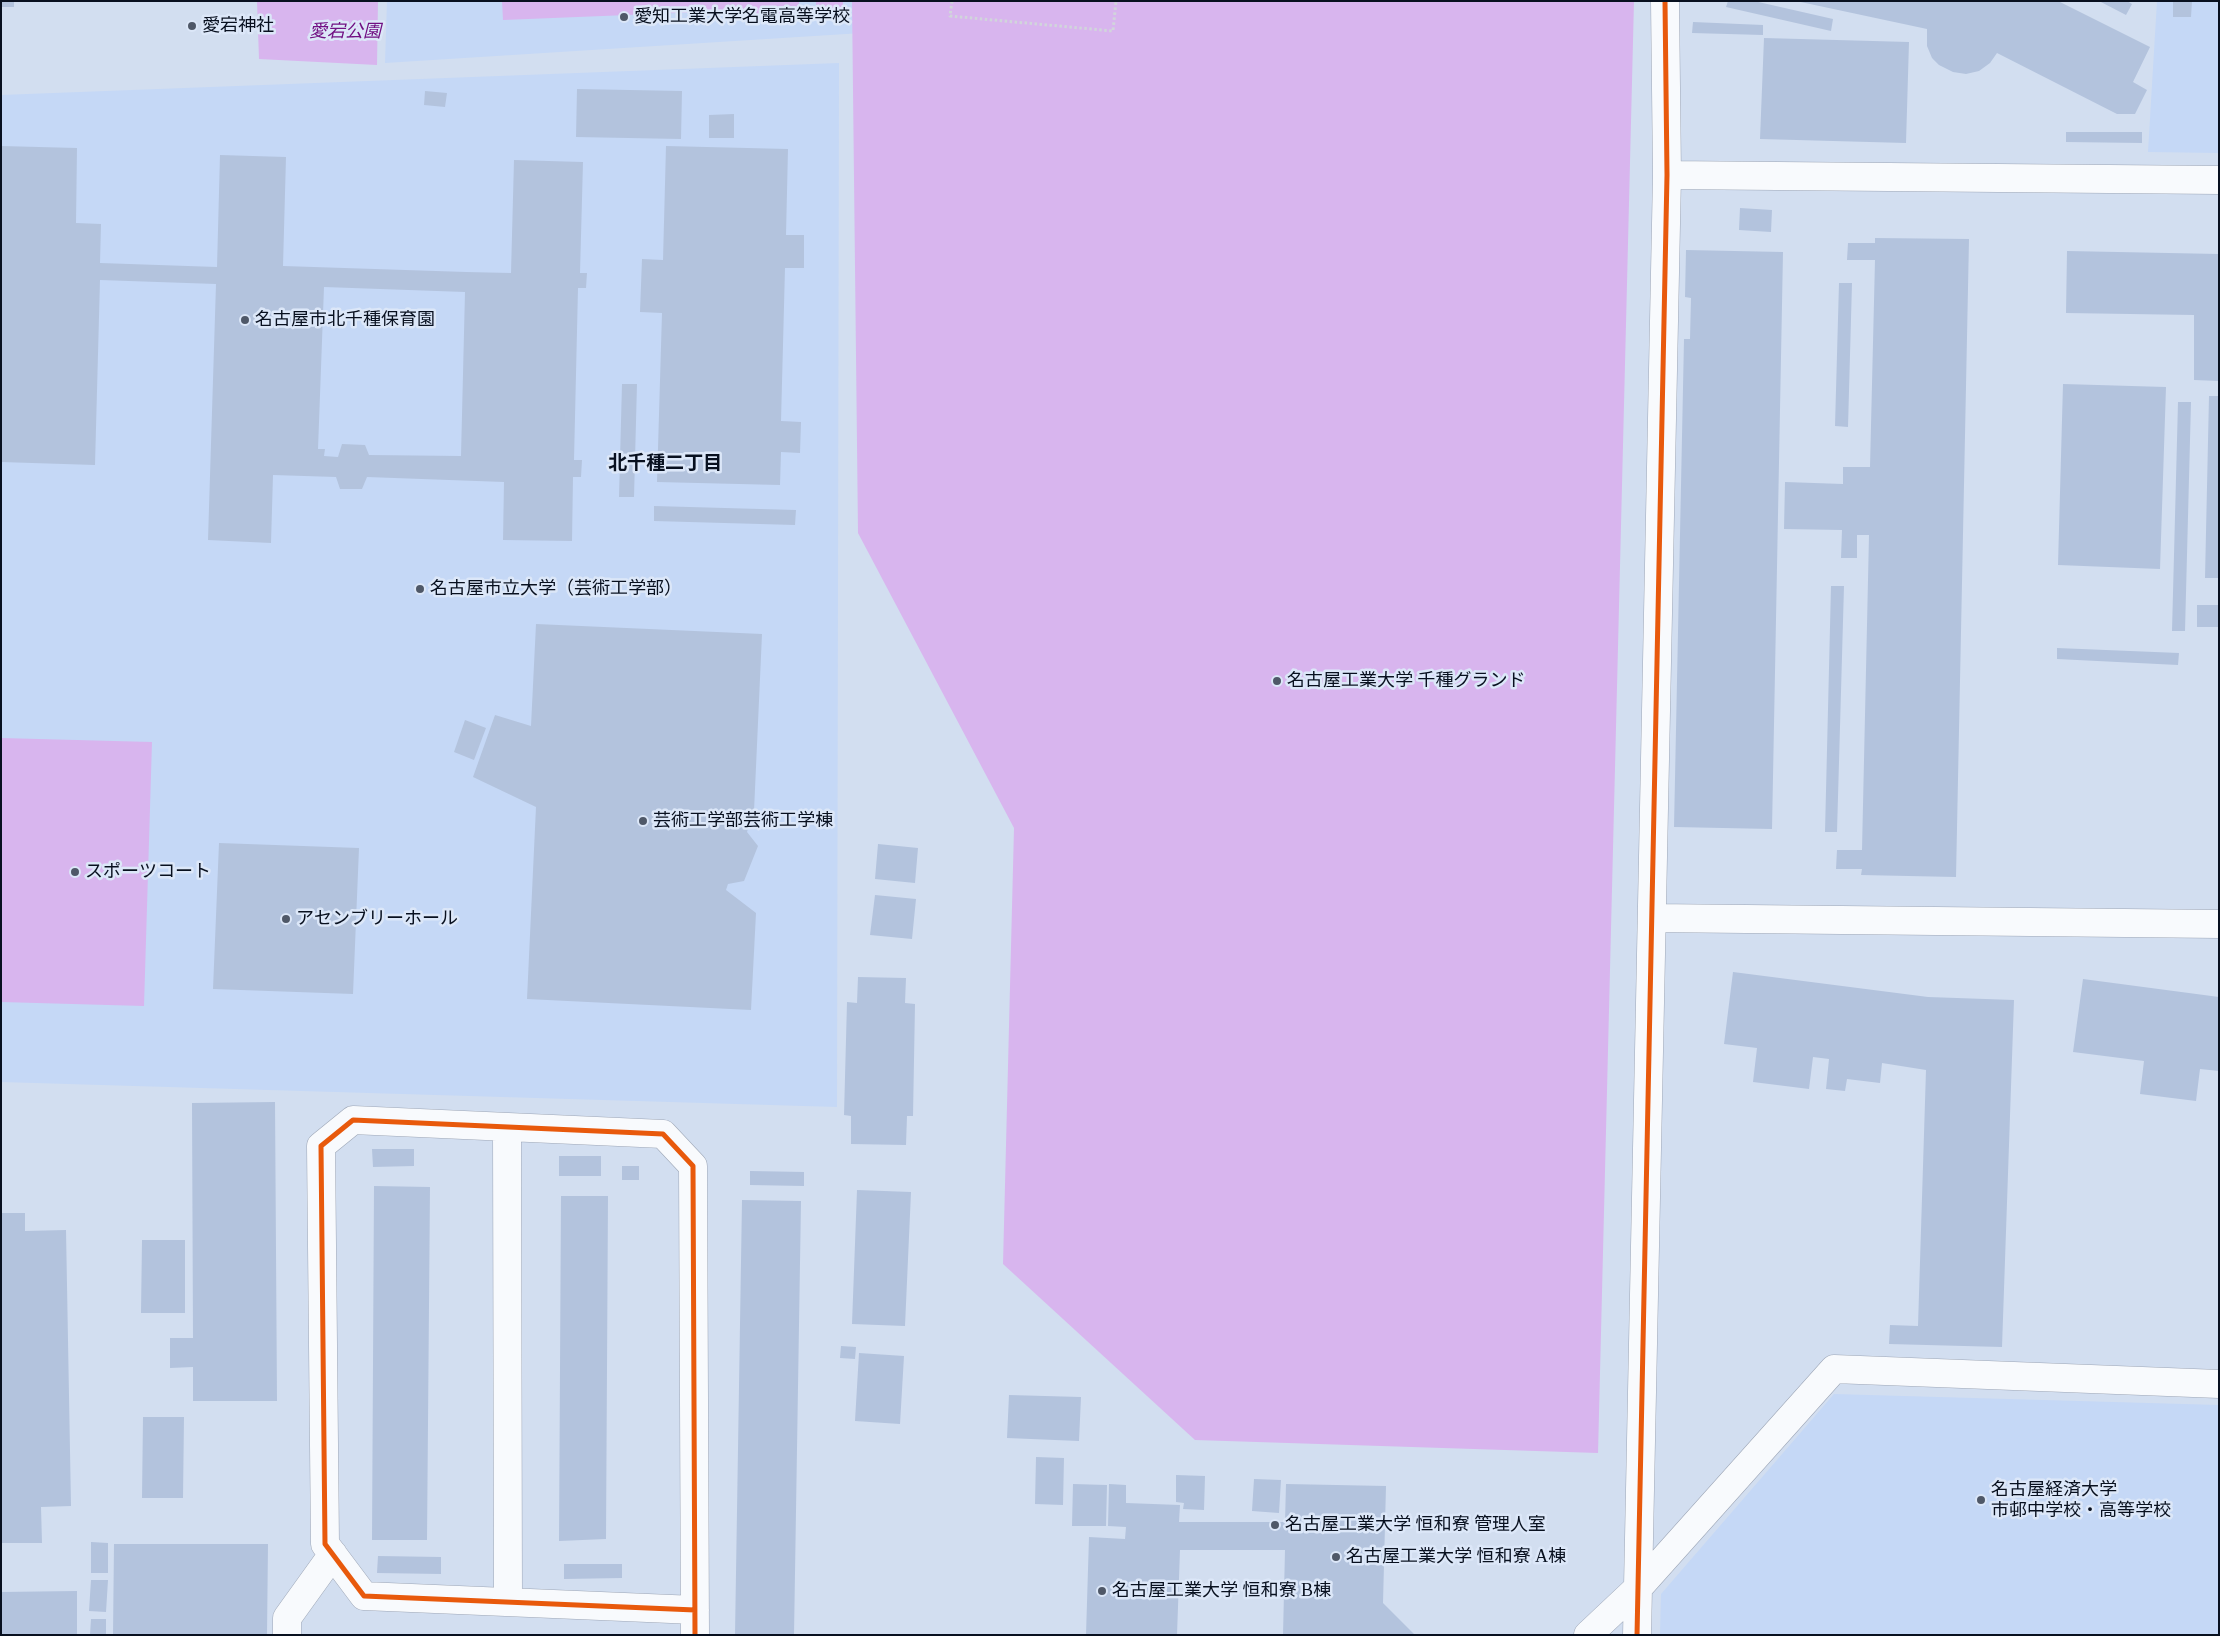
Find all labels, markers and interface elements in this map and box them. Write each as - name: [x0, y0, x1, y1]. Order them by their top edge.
- place label: 愛知工業大学名電高等学校: [634, 6, 850, 28]
- marker: 愛知工業大学名電高等学校: [618, 11, 630, 23]
- place label: 愛宕神社: [202, 15, 274, 37]
- marker: 愛宕神社: [186, 20, 198, 32]
- park label: 愛宕公園: [309, 21, 381, 43]
- place label: 名古屋市北千種保育園: [255, 309, 435, 331]
- marker: 名古屋市北千種保育園: [239, 314, 251, 326]
- district label: 北千種二丁目: [608, 453, 722, 475]
- place label: 名古屋市立大学（芸術工学部）: [430, 578, 682, 600]
- marker: 名古屋市立大学（芸術工学部）: [414, 583, 426, 595]
- place label: 名古屋工業大学 千種グランド: [1287, 670, 1525, 692]
- marker: 名古屋工業大学 千種グランド: [1271, 675, 1283, 687]
- place label: 芸術工学部芸術工学棟: [653, 810, 833, 832]
- marker: 芸術工学部芸術工学棟: [637, 815, 649, 827]
- place label: スポーツコート: [85, 861, 211, 883]
- marker: スポーツコート: [69, 866, 81, 878]
- place label: アセンブリーホール: [296, 908, 458, 930]
- marker: アセンブリーホール: [280, 913, 292, 925]
- place label: 名古屋経済大学 市邨中学校・高等学校: [1991, 1479, 2171, 1522]
- marker: 名古屋経済大学 市邨中学校・高等学校: [1975, 1494, 1987, 1506]
- place label: 名古屋工業大学 恒和寮 管理人室: [1285, 1514, 1546, 1536]
- marker: 名古屋工業大学 恒和寮 管理人室: [1269, 1519, 1281, 1531]
- place label: 名古屋工業大学 恒和寮 A棟: [1346, 1546, 1566, 1568]
- marker: 名古屋工業大学 恒和寮 A棟: [1330, 1551, 1342, 1563]
- place label: 名古屋工業大学 恒和寮 B棟: [1112, 1580, 1331, 1602]
- marker: 名古屋工業大学 恒和寮 B棟: [1096, 1585, 1108, 1597]

